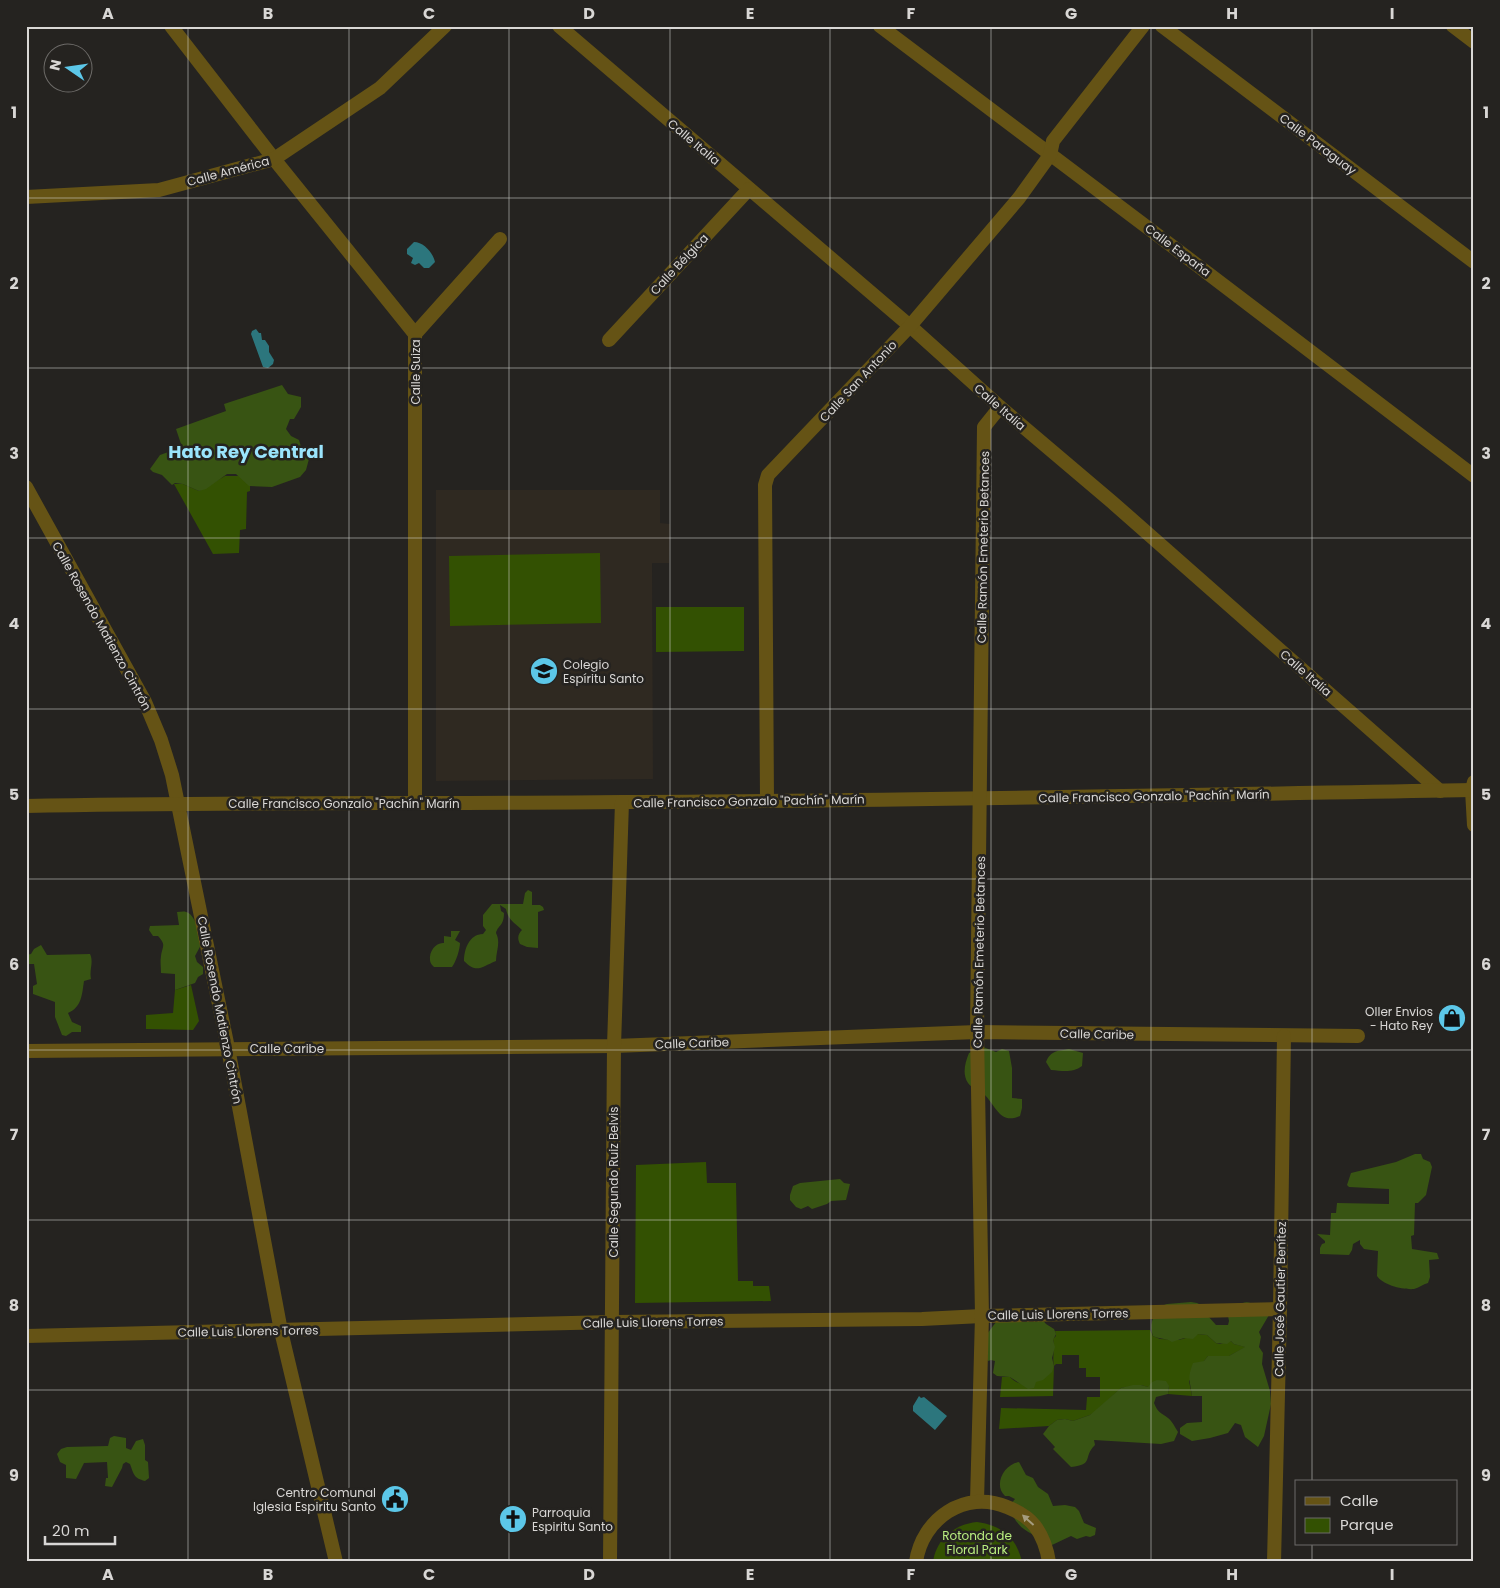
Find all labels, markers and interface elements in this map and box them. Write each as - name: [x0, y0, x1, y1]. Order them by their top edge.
- text: A: [102, 2, 114, 25]
- text: B: [263, 2, 273, 25]
- text: C: [423, 2, 435, 25]
- text: D: [583, 2, 595, 25]
- text: E: [746, 2, 754, 25]
- text: F: [907, 2, 916, 25]
- text: G: [1065, 2, 1077, 25]
- text: H: [1226, 2, 1238, 25]
- text: I: [1390, 2, 1394, 25]
- north arrow: [42, 42, 92, 92]
- text: N: [44, 58, 66, 72]
- text: 1: [11, 101, 17, 124]
- text: 1: [1483, 101, 1489, 124]
- street label: Calle Paraguay: [1276, 109, 1360, 179]
- street label: Calle Italia: [664, 115, 724, 169]
- street label: Calle América: [185, 152, 271, 190]
- street label: Calle España: [1142, 220, 1214, 280]
- street label: Calle Bélgica: [646, 230, 712, 298]
- text: 2: [9, 272, 19, 295]
- text: 2: [1481, 272, 1491, 295]
- street label: Calle San Antonio: [816, 336, 901, 426]
- street label: Calle Suiza: [407, 339, 424, 405]
- street label: Calle Italia: [971, 380, 1029, 434]
- district label: Hato Rey Central: [168, 439, 324, 464]
- text: 3: [9, 442, 19, 465]
- text: 3: [1481, 442, 1491, 465]
- street label: Calle Ramón Emeterio Betances: [973, 451, 993, 643]
- street label: Calle Rosendo Matienzo Cintrón: [48, 539, 156, 713]
- text: 4: [9, 612, 20, 635]
- text: 4: [1481, 612, 1492, 635]
- street label: Calle Italia: [1277, 646, 1335, 700]
- school or university icon: Colegio Espíritu Santo: [529, 656, 559, 686]
- place label: Colegio Espíritu Santo: [563, 656, 644, 687]
- text: 5: [9, 783, 19, 806]
- text: 5: [1481, 783, 1491, 806]
- street label: Calle Francisco Gonzalo "Pachín" Marín: [1038, 785, 1270, 807]
- street label: Calle Francisco Gonzalo "Pachín" Marín: [633, 790, 865, 812]
- street label: Calle Francisco Gonzalo "Pachín" Marín: [228, 795, 460, 812]
- street label: Calle Ramón Emeterio Betances: [969, 856, 989, 1048]
- street label: Calle Rosendo Matienzo Cintrón: [193, 915, 247, 1105]
- text: 6: [9, 953, 19, 976]
- text: 6: [1481, 953, 1491, 976]
- place label: Oller Envios - Hato Rey: [1365, 1003, 1433, 1034]
- shop icon: Oller Envios - Hato Rey: [1437, 1003, 1467, 1033]
- street label: Calle Caribe: [1060, 1025, 1134, 1043]
- street label: Calle Caribe: [655, 1033, 729, 1053]
- street label: Calle Caribe: [250, 1040, 324, 1057]
- street label: Calle Segundo Ruiz Belvis: [605, 1106, 622, 1258]
- text: 7: [10, 1123, 19, 1146]
- text: 7: [1482, 1123, 1491, 1146]
- street label: Calle José Gautier Benítez: [1270, 1221, 1290, 1377]
- text: 8: [9, 1294, 19, 1317]
- text: 8: [1481, 1294, 1491, 1317]
- street label: Calle Luis Llorens Torres: [987, 1304, 1129, 1324]
- street label: Calle Luis Llorens Torres: [582, 1312, 724, 1332]
- street label: Calle Luis Llorens Torres: [177, 1321, 319, 1341]
- text: 9: [9, 1464, 19, 1487]
- text: 9: [1481, 1464, 1491, 1487]
- legend: [1295, 1480, 1458, 1546]
- place label: Centro Comunal Iglesia Espiritu Santo: [253, 1484, 376, 1515]
- public building icon: Centro Comunal Iglesia Espiritu Santo: [380, 1484, 410, 1514]
- text: Calle: [1340, 1490, 1378, 1511]
- church icon: Parroquia Espiritu Santo: [498, 1504, 528, 1534]
- place label: Parroquia Espiritu Santo: [532, 1504, 613, 1535]
- scale bar: [45, 1513, 115, 1545]
- one-way arrow: [1021, 1514, 1034, 1525]
- text: Parque: [1340, 1514, 1393, 1535]
- text: 20 m: [52, 1520, 90, 1541]
- park label: Rotonda de Floral Park: [942, 1527, 1012, 1558]
- text: A: [102, 1563, 114, 1586]
- text: B: [263, 1563, 273, 1586]
- text: C: [423, 1563, 435, 1586]
- text: D: [583, 1563, 595, 1586]
- text: E: [746, 1563, 754, 1586]
- text: F: [907, 1563, 916, 1586]
- text: G: [1065, 1563, 1077, 1586]
- text: H: [1226, 1563, 1238, 1586]
- text: I: [1390, 1563, 1394, 1586]

